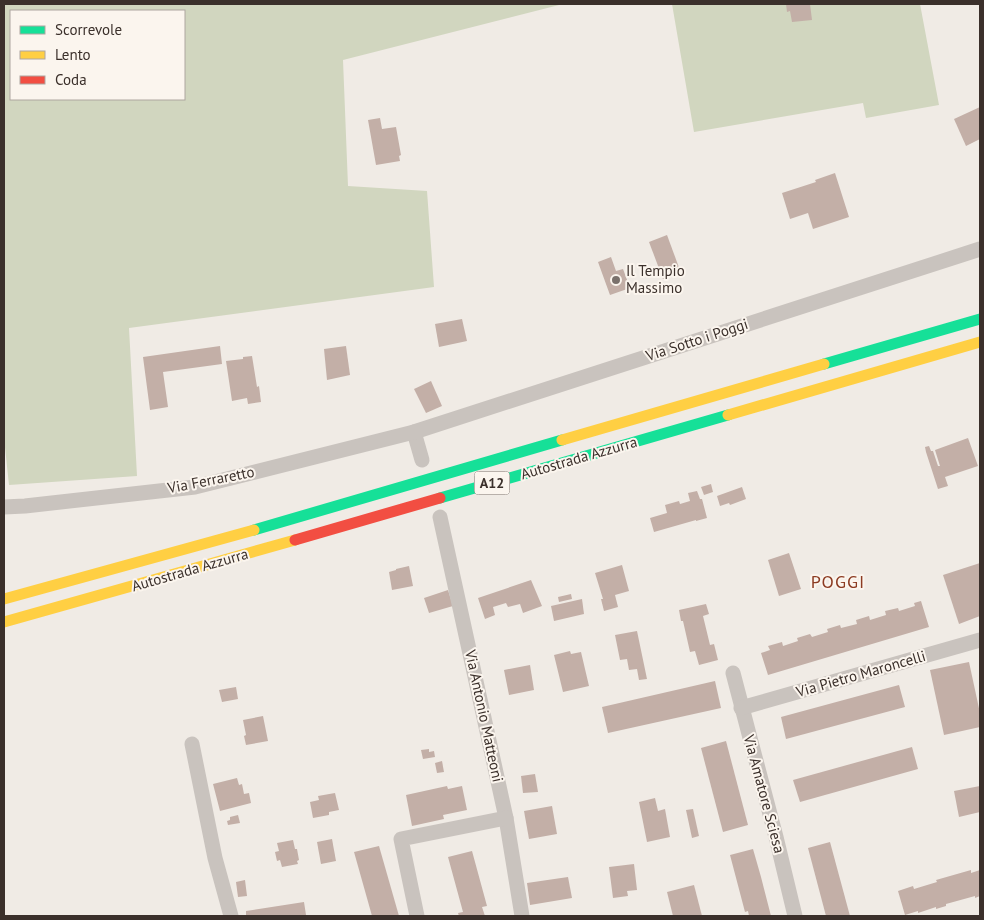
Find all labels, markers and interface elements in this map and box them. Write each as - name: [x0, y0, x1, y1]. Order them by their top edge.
- legend: [10, 10, 185, 100]
- text: Scorrevole: [55, 20, 122, 39]
- text: Lento: [55, 45, 91, 64]
- text: Coda: [55, 70, 87, 89]
- place label: Il Tempio Massimo: [626, 261, 685, 297]
- marker: Il Tempio Massimo: [610, 274, 622, 286]
- street label: Via Sotto i Poggi: [643, 314, 750, 365]
- street label: Autostrada Azzurra: [518, 432, 639, 483]
- street label: Via Ferraretto: [165, 462, 256, 497]
- road number: A12: [474, 472, 510, 494]
- street label: Autostrada Azzurra: [129, 544, 250, 595]
- district label: POGGI: [811, 570, 865, 593]
- street label: Via Pietro Maroncelli: [793, 646, 928, 701]
- street label: Via Antonio Matteoni: [461, 647, 508, 784]
- street label: Via Amatore Sciesa: [739, 732, 789, 855]

